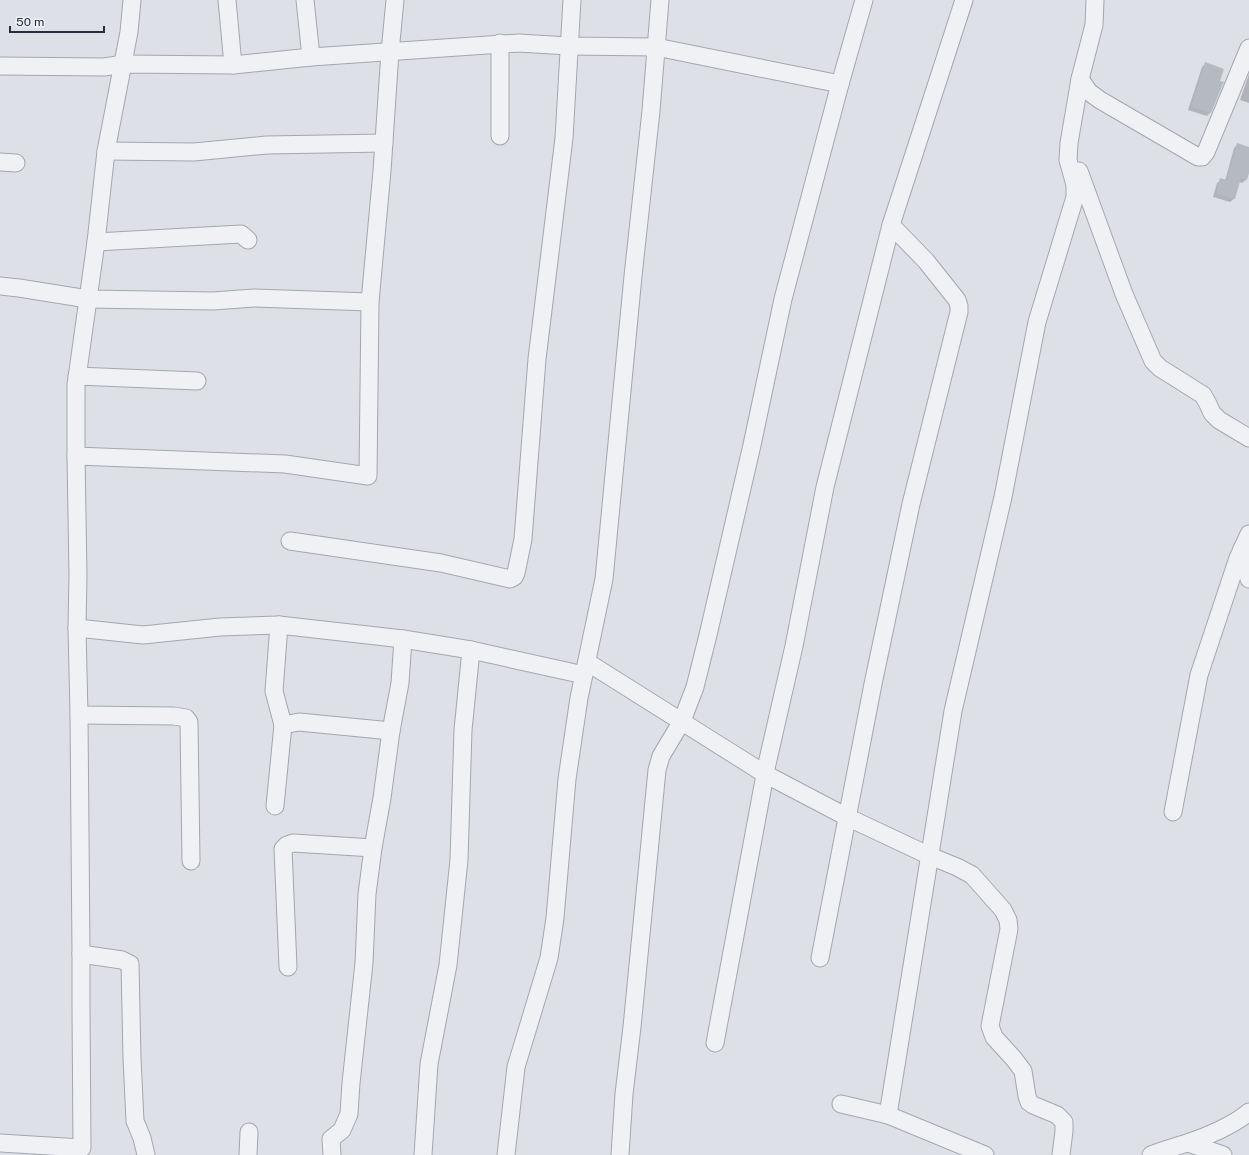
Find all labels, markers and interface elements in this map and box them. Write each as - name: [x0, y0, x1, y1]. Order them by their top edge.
- scale bar: [10, 8, 104, 34]
- text: 50 m: [16, 15, 44, 29]

